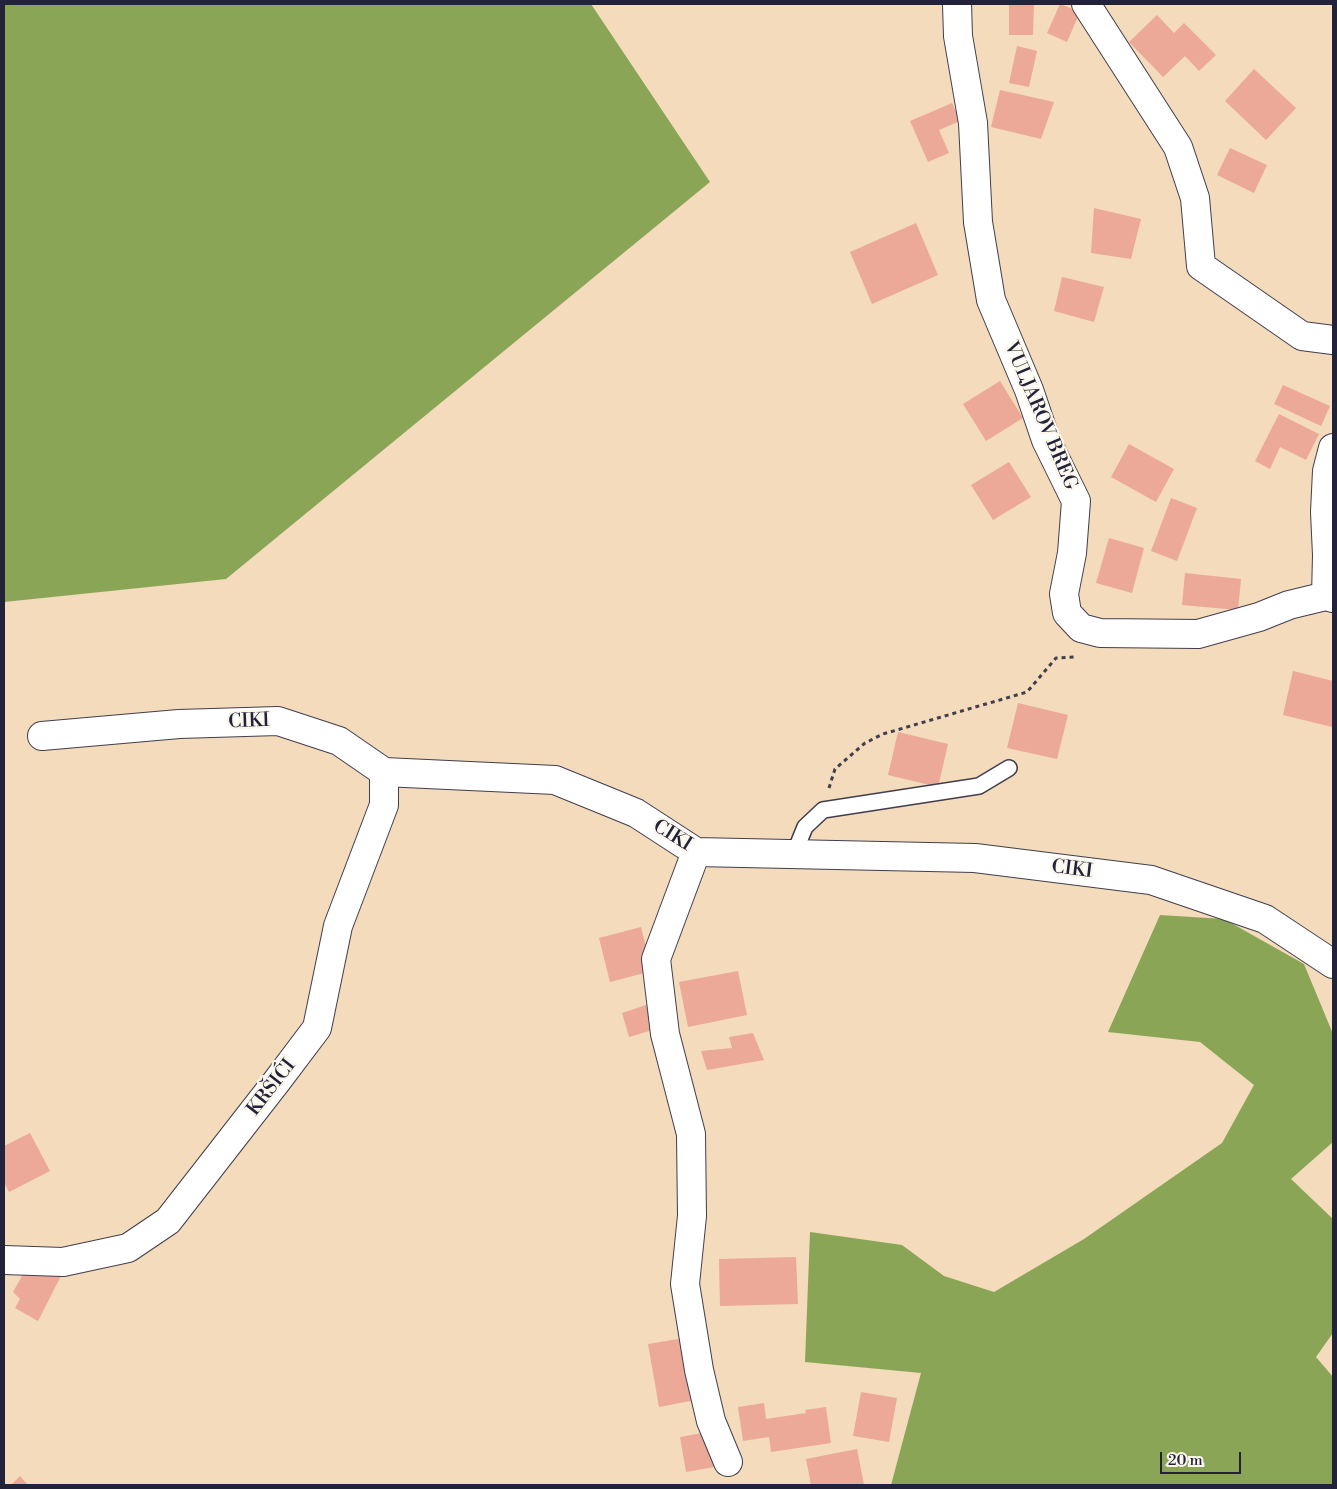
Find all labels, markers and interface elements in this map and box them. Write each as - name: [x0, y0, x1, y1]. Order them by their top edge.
- street label: VULJAROV BREG: [998, 338, 1082, 494]
- street label: CIKI: [228, 710, 270, 734]
- street label: CIKI: [648, 815, 696, 857]
- street label: CIKI: [1050, 856, 1094, 884]
- street label: KRŠIĆI: [243, 1055, 301, 1121]
- scale bar: [1162, 1442, 1243, 1474]
- text: 20 m: [1168, 1451, 1203, 1470]

